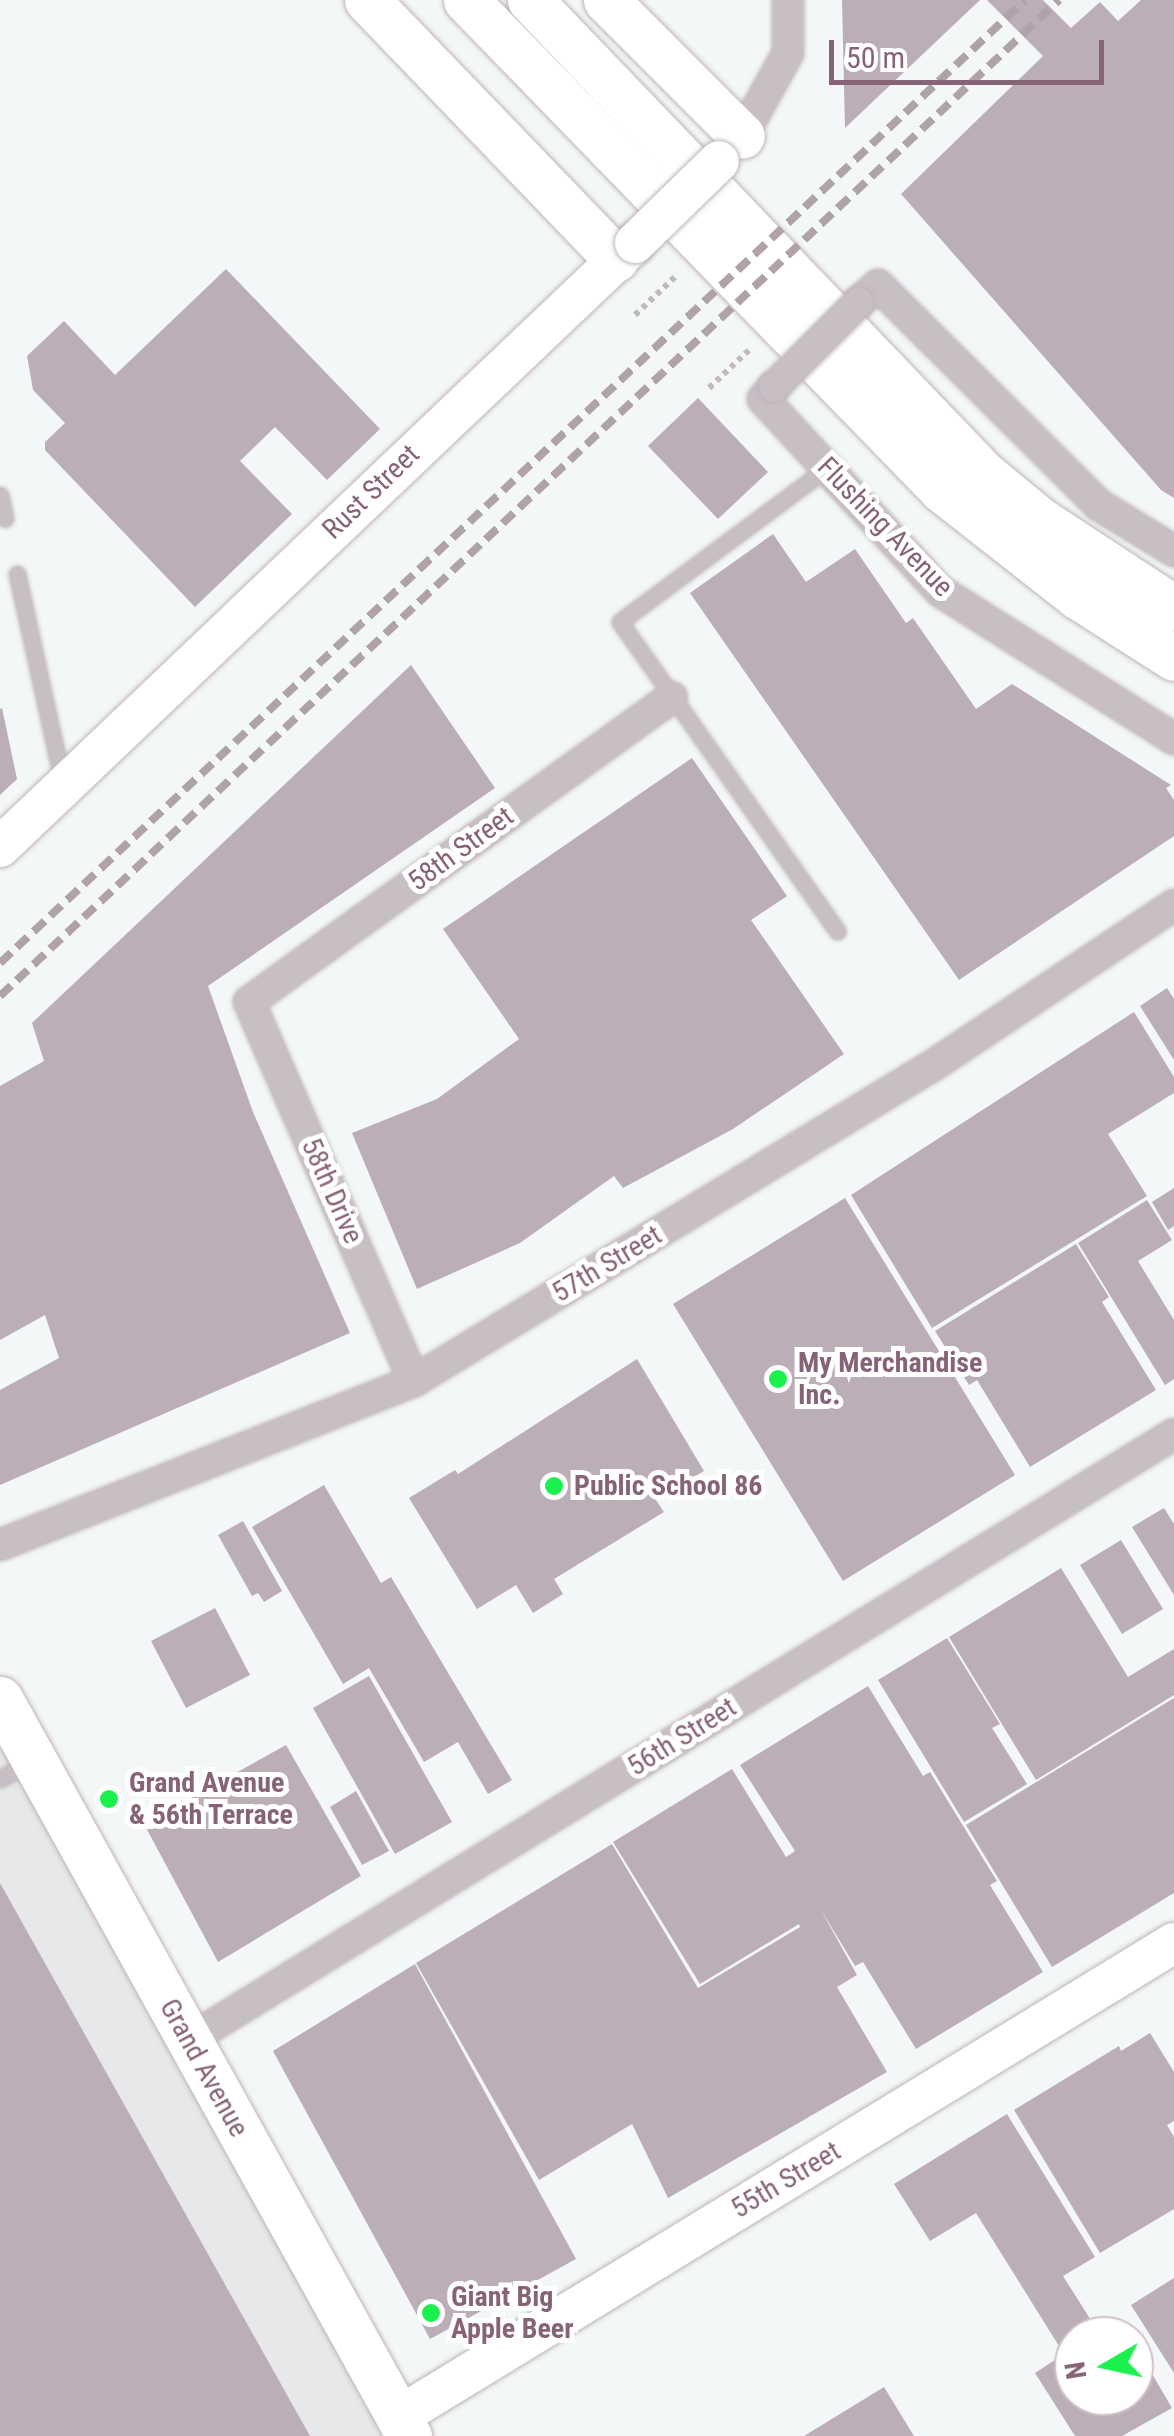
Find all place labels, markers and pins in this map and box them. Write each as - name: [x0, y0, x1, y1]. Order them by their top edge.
- place label: My Merchandise Inc.: [798, 1346, 982, 1412]
- marker: My Merchandise Inc.: [767, 1368, 789, 1390]
- place label: Public School 86: [574, 1469, 762, 1503]
- marker: Public School 86: [543, 1475, 565, 1497]
- place label: Grand Avenue & 56th Terrace: [129, 1766, 294, 1832]
- marker: Grand Avenue & 56th Terrace: [98, 1788, 120, 1810]
- place label: Giant Big Apple Beer: [451, 2280, 573, 2346]
- marker: Giant Big Apple Beer: [420, 2302, 442, 2324]

